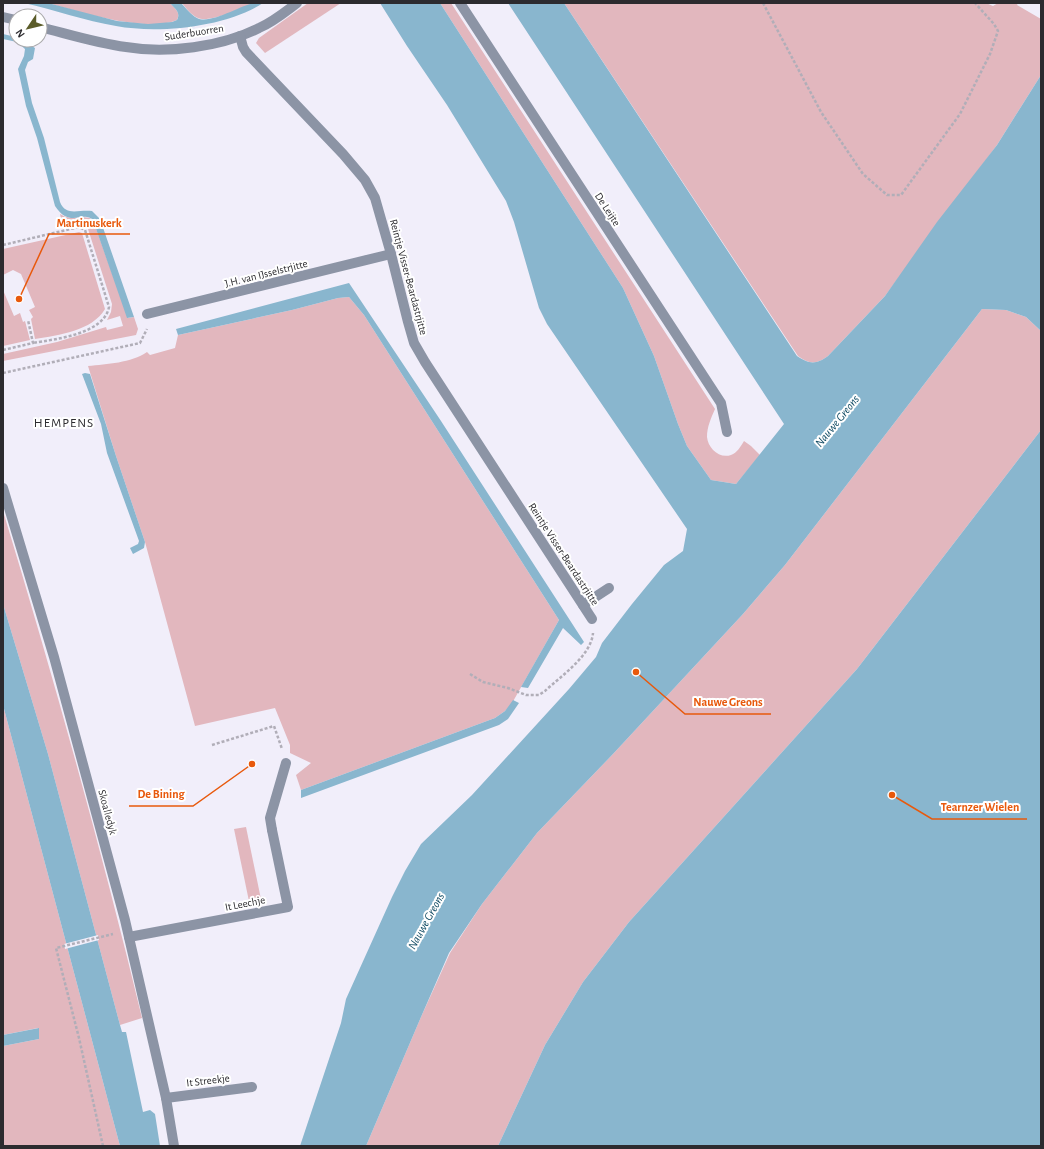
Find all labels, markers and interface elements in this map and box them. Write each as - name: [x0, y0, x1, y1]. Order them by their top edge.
- north arrow: [8, 8, 48, 48]
- street label: Suderbuorren: [164, 22, 224, 43]
- text: N: [14, 27, 27, 40]
- street label: De Leijte: [593, 191, 622, 228]
- callout: Martinuskerk: [49, 210, 130, 234]
- text: Martinuskerk: [56, 217, 122, 229]
- street label: Reintje Visser-Beardastrjitte: [388, 218, 429, 336]
- street label: J.H. van IJsselstrjitte: [224, 258, 309, 289]
- water label: Nauwe Greons: [813, 393, 861, 449]
- district label: HEMPENS: [34, 417, 94, 430]
- street label: Reintje Visser-Beardastrjitte: [526, 501, 601, 607]
- callout: Nauwe Greons: [685, 690, 771, 714]
- text: Nauwe Greons: [693, 696, 763, 708]
- callout: De Bining: [129, 782, 193, 806]
- street label: Skoalledyk: [96, 788, 119, 836]
- text: De Bining: [137, 788, 186, 800]
- callout: Tearnzer Wielen: [932, 795, 1027, 819]
- text: Tearnzer Wielen: [941, 801, 1019, 813]
- water label: Nauwe Greons: [406, 891, 446, 951]
- street label: It Leechje: [224, 894, 266, 913]
- street label: It Streekje: [186, 1072, 230, 1089]

